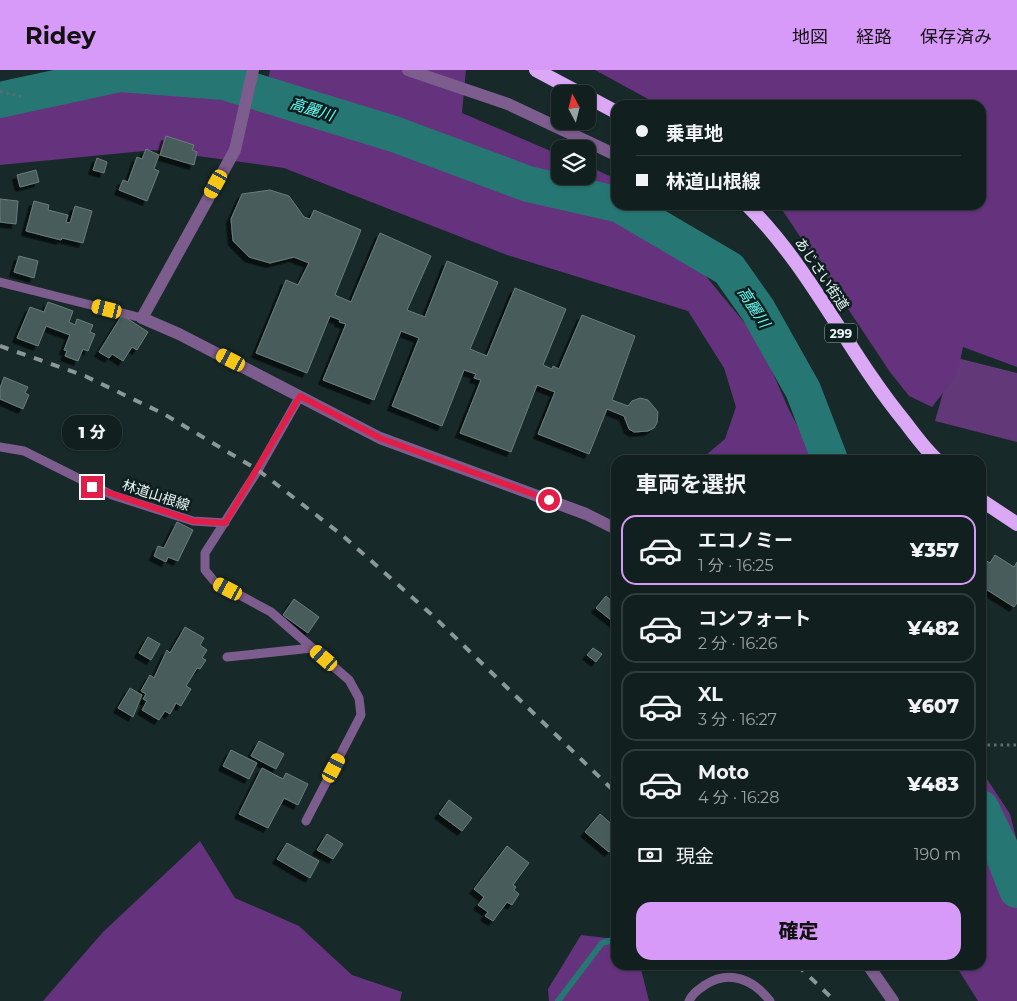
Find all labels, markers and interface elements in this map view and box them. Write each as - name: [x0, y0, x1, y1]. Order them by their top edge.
- text: Ridey: [25, 21, 96, 50]
- text: 地図: [792, 26, 828, 48]
- text: 経路: [856, 26, 892, 48]
- text: 保存済み: [920, 26, 992, 48]
- north arrow: [551, 85, 596, 130]
- map controls: [551, 85, 596, 185]
- water label: 高麗川: [288, 93, 338, 125]
- text: 乗車地: [666, 122, 723, 145]
- button: layers: [551, 140, 596, 185]
- car: [202, 167, 229, 201]
- text: 林道山根線: [666, 170, 761, 193]
- street label: あじさい街道: [791, 234, 853, 314]
- water label: 高麗川: [734, 283, 775, 333]
- car: [90, 298, 123, 320]
- road number: 299: [825, 324, 857, 342]
- car: [214, 347, 247, 373]
- callout: 1 分: [62, 414, 122, 450]
- text: 1 分: [78, 423, 106, 442]
- text: 車両を選択: [636, 471, 746, 498]
- route end: [81, 476, 103, 498]
- street label: 林道山根線: [120, 476, 192, 514]
- route start: [538, 489, 560, 511]
- icon: car: [638, 528, 683, 573]
- text: エコノミー: [698, 529, 793, 552]
- text: ¥357: [910, 539, 959, 562]
- text: 1 分 · 16:25: [698, 556, 773, 575]
- car: [211, 575, 244, 603]
- icon: car: [638, 606, 683, 651]
- text: コンフォート: [698, 607, 811, 630]
- text: ¥482: [907, 617, 959, 640]
- text: 2 分 · 16:26: [698, 634, 777, 653]
- car: [307, 642, 340, 674]
- text: XL: [698, 683, 723, 706]
- icon: car: [638, 684, 683, 729]
- text: ¥607: [908, 695, 959, 718]
- text: 3 分 · 16:27: [698, 710, 777, 729]
- car: [320, 751, 347, 785]
- text: Moto: [698, 761, 749, 784]
- icon: car: [638, 762, 683, 807]
- text: ¥483: [907, 773, 959, 796]
- text: 4 分 · 16:28: [698, 788, 779, 807]
- icon: cash: [636, 841, 664, 869]
- text: 現金: [676, 845, 714, 868]
- text: 190 m: [914, 845, 961, 864]
- button: 確定: [636, 902, 961, 960]

